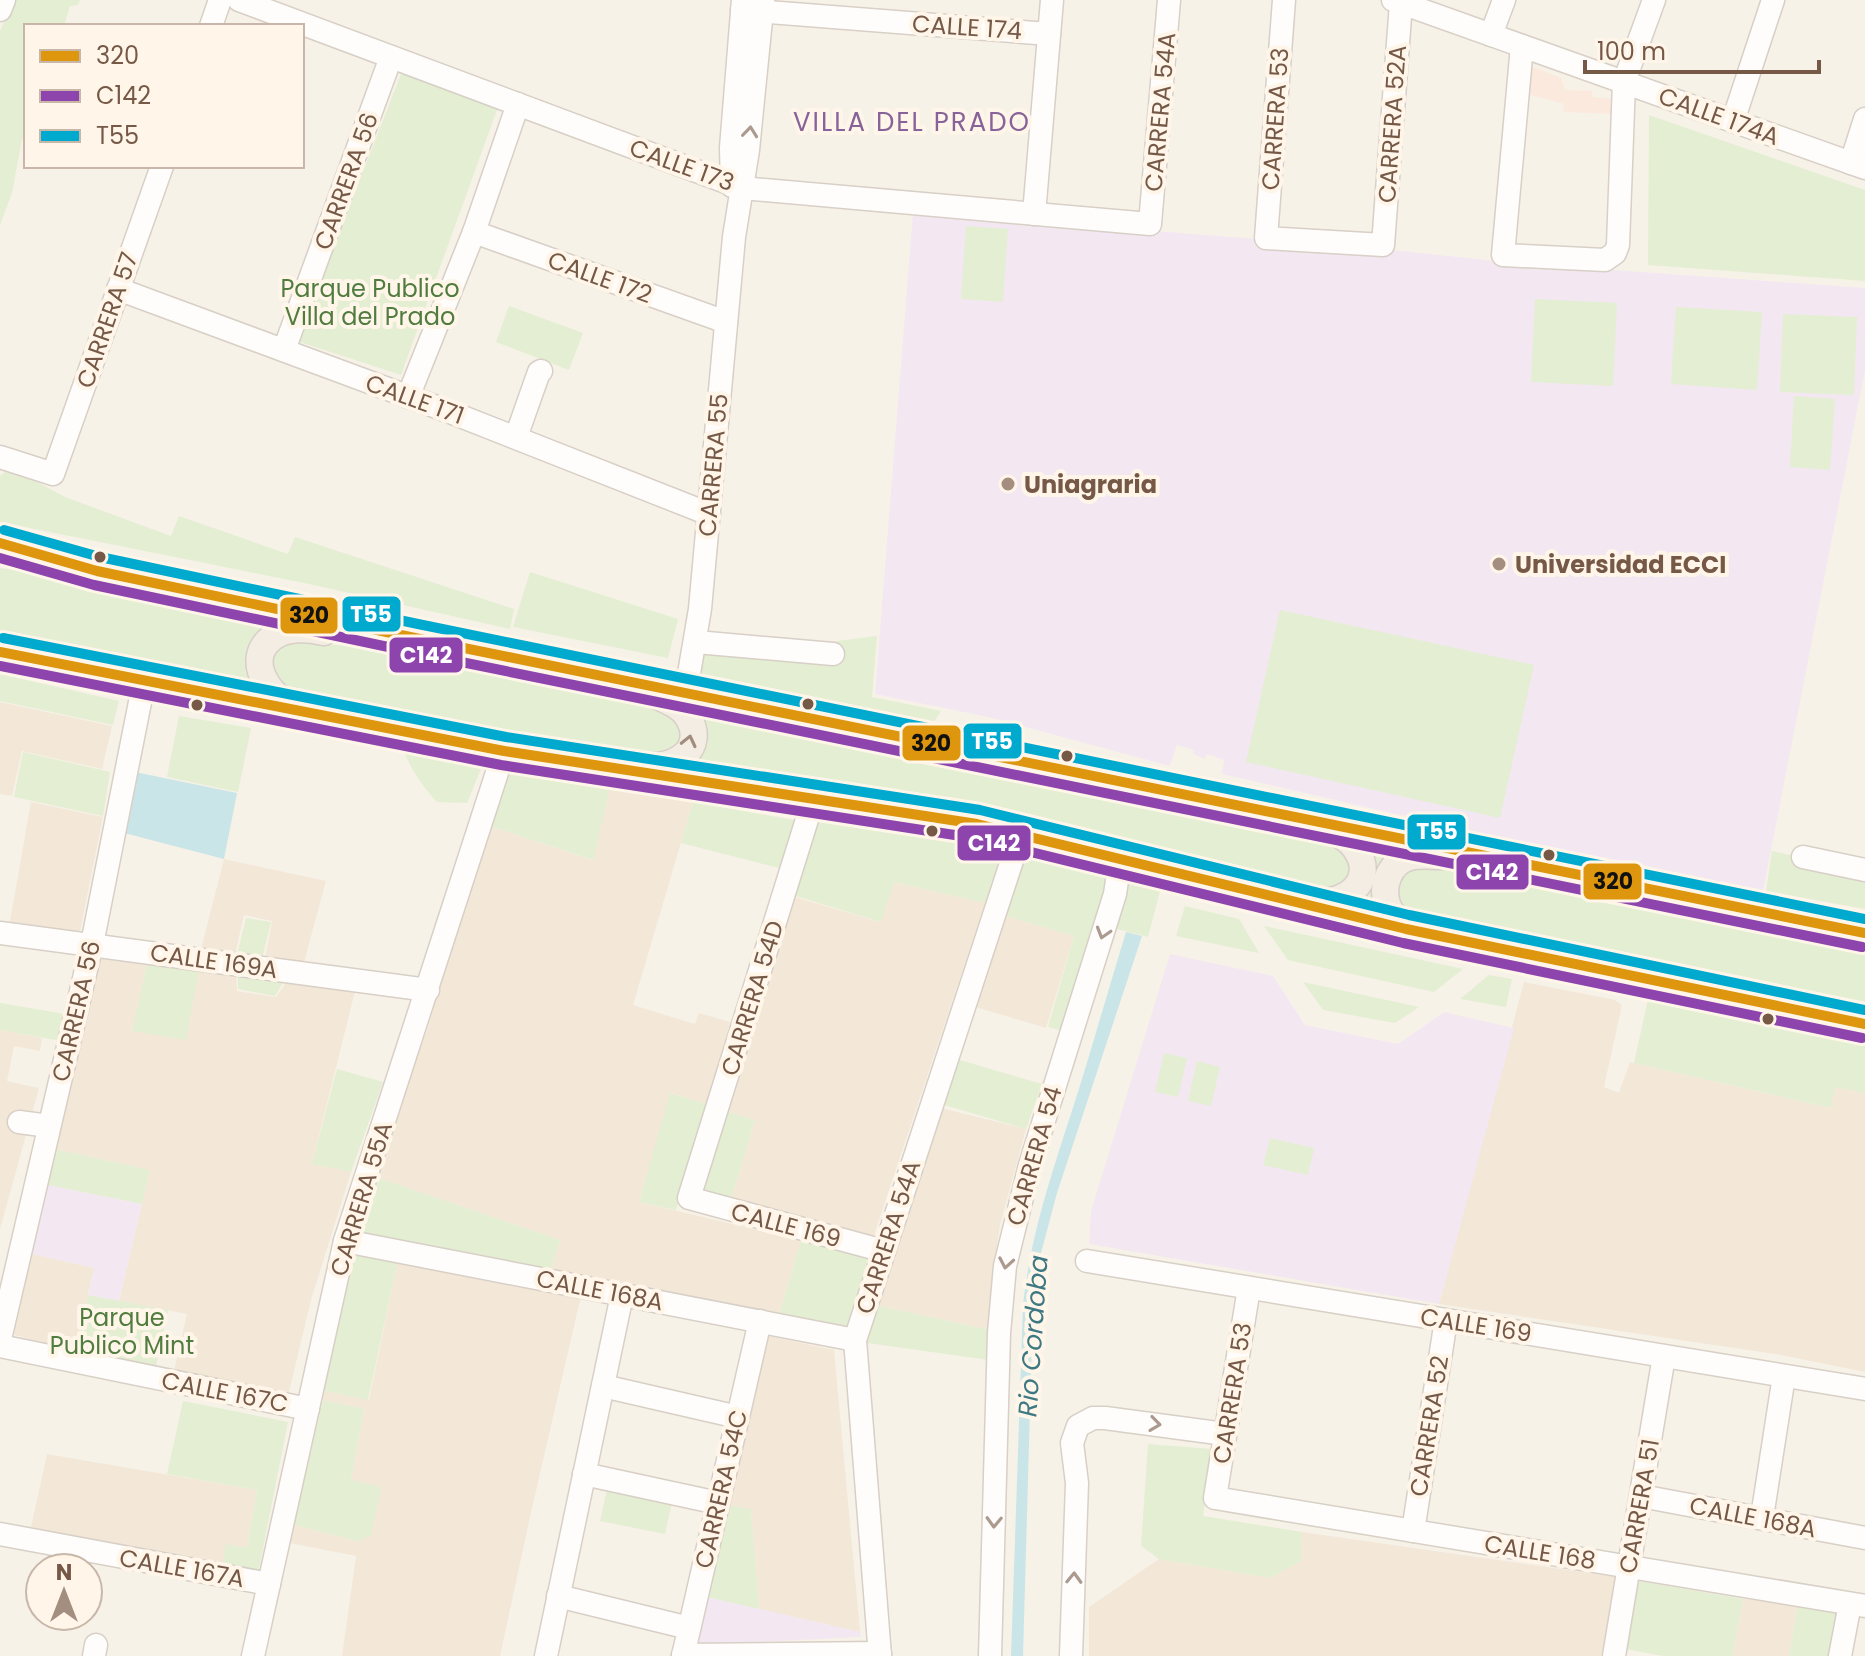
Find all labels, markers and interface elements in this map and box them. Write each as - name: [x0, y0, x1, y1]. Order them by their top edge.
- street label: CALLE 174: [911, 7, 1023, 47]
- legend: [24, 24, 304, 168]
- scale bar: [1585, 24, 1819, 74]
- street label: CARRERA 54A: [1137, 31, 1183, 193]
- text: 100 m: [1597, 35, 1666, 68]
- text: 320: [96, 39, 139, 72]
- street label: CARRERA 52A: [1370, 44, 1414, 204]
- street label: CARRERA 53: [1254, 47, 1296, 191]
- text: C142: [96, 79, 151, 112]
- street label: CALLE 174A: [1654, 79, 1784, 153]
- district label: VILLA DEL PRADO: [793, 104, 1031, 140]
- street label: CARRERA 56: [306, 108, 386, 254]
- text: T55: [96, 119, 139, 152]
- one-way arrow: [741, 125, 758, 138]
- street label: CALLE 173: [625, 131, 739, 199]
- street label: CALLE 172: [543, 243, 657, 311]
- street label: CARRERA 57: [68, 248, 146, 392]
- park label: Parque Publico Villa del Prado: [280, 272, 460, 333]
- street label: CALLE 171: [361, 366, 469, 432]
- street label: CARRERA 55: [690, 392, 736, 538]
- place label: Uniagraria: [1024, 468, 1157, 501]
- marker: Uniagraria: [999, 475, 1017, 493]
- place label: Universidad ECCI: [1515, 548, 1726, 581]
- unlabelled marker: [92, 549, 108, 565]
- marker: Universidad ECCI: [1490, 555, 1508, 573]
- line badge: T55: [341, 595, 402, 633]
- line badge: 320: [279, 596, 339, 635]
- text: T55: [350, 599, 392, 630]
- text: 320: [289, 600, 329, 631]
- line badge: C142: [388, 636, 464, 674]
- text: C142: [400, 640, 452, 671]
- unlabelled marker: [800, 696, 816, 712]
- unlabelled marker: [189, 697, 205, 713]
- line badge: T55: [962, 722, 1023, 760]
- line badge: 320: [901, 724, 962, 762]
- text: T55: [971, 726, 1013, 757]
- text: 320: [911, 728, 951, 759]
- one-way arrow: [680, 735, 697, 748]
- unlabelled marker: [1059, 748, 1075, 764]
- line badge: T55: [1406, 813, 1467, 851]
- text: T55: [1416, 816, 1458, 847]
- unlabelled marker: [924, 823, 940, 839]
- line badge: C142: [956, 824, 1032, 862]
- text: C142: [968, 828, 1020, 859]
- unlabelled marker: [1541, 847, 1557, 863]
- line badge: C142: [1455, 853, 1530, 891]
- text: C142: [1466, 857, 1518, 888]
- line badge: 320: [1582, 862, 1643, 901]
- text: 320: [1593, 866, 1633, 897]
- street label: CARRERA 54D: [713, 916, 791, 1080]
- one-way arrow: [1096, 925, 1112, 939]
- street label: CALLE 169A: [148, 936, 280, 986]
- street label: CARRERA 56: [44, 937, 108, 1085]
- unlabelled marker: [1760, 1011, 1776, 1027]
- street label: CARRERA 54: [998, 1082, 1070, 1230]
- street label: CARRERA 55A: [322, 1118, 400, 1280]
- street label: CARRERA 54A: [848, 1156, 928, 1318]
- street label: CALLE 169: [728, 1195, 844, 1255]
- water label: Rio Cordoba: [1009, 1254, 1057, 1418]
- one-way arrow: [998, 1256, 1015, 1269]
- street label: CALLE 168A: [534, 1262, 666, 1318]
- street label: CALLE 169: [1418, 1300, 1534, 1350]
- park label: Parque Publico Mint: [50, 1301, 194, 1362]
- street label: CARRERA 53: [1205, 1320, 1259, 1466]
- street label: CARRERA 52: [1402, 1353, 1456, 1499]
- street label: CALLE 167C: [159, 1364, 291, 1420]
- street label: CARRERA 54C: [687, 1406, 755, 1572]
- one-way arrow: [1148, 1415, 1162, 1432]
- street label: CARRERA 51: [1611, 1436, 1667, 1576]
- street label: CALLE 168A: [1687, 1489, 1819, 1545]
- one-way arrow: [985, 1516, 1002, 1529]
- street label: CALLE 168: [1482, 1527, 1598, 1577]
- street label: CALLE 167A: [117, 1541, 247, 1595]
- north arrow: [24, 1552, 104, 1632]
- text: N: [56, 1557, 72, 1588]
- one-way arrow: [1065, 1571, 1082, 1584]

